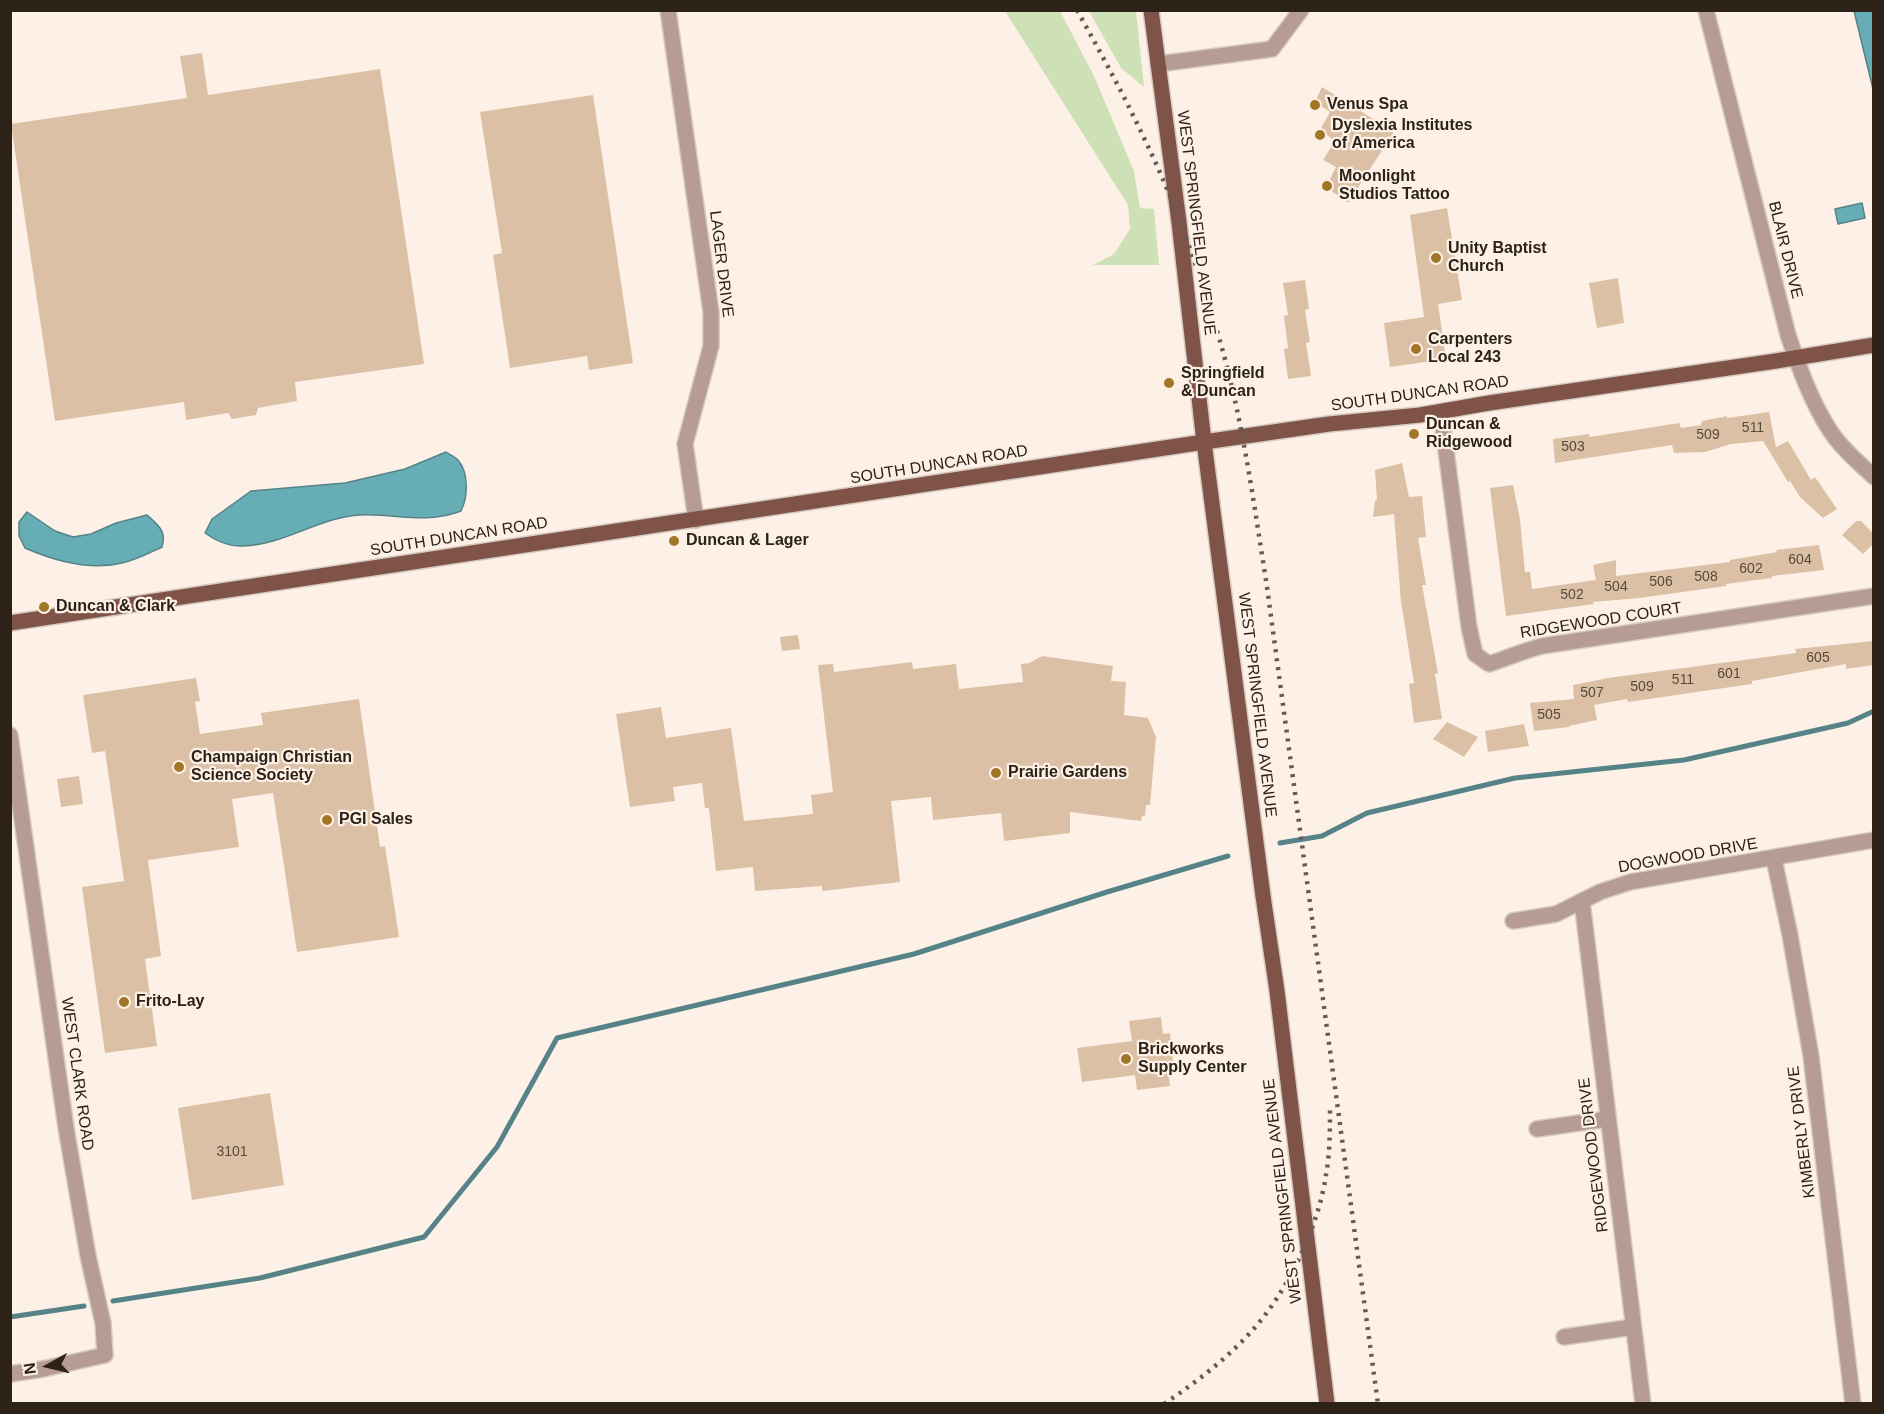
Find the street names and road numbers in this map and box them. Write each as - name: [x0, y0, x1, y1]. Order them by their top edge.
- street label: WEST SPRINGFIELD AVENUE: [1173, 109, 1219, 337]
- street label: BLAIR DRIVE: [1764, 199, 1806, 301]
- street label: LAGER DRIVE: [705, 209, 737, 319]
- street label: SOUTH DUNCAN ROAD: [1330, 372, 1510, 416]
- street label: SOUTH DUNCAN ROAD: [849, 441, 1029, 489]
- street label: SOUTH DUNCAN ROAD: [369, 513, 549, 561]
- street label: WEST SPRINGFIELD AVENUE: [1234, 591, 1280, 819]
- street label: RIDGEWOOD COURT: [1519, 599, 1683, 643]
- street label: DOGWOOD DRIVE: [1617, 834, 1759, 878]
- street label: WEST CLARK ROAD: [57, 996, 97, 1152]
- street label: KIMBERLY DRIVE: [1784, 1065, 1820, 1199]
- street label: WEST SPRINGFIELD AVENUE: [1260, 1077, 1306, 1305]
- street label: RIDGEWOOD DRIVE: [1575, 1077, 1613, 1233]

